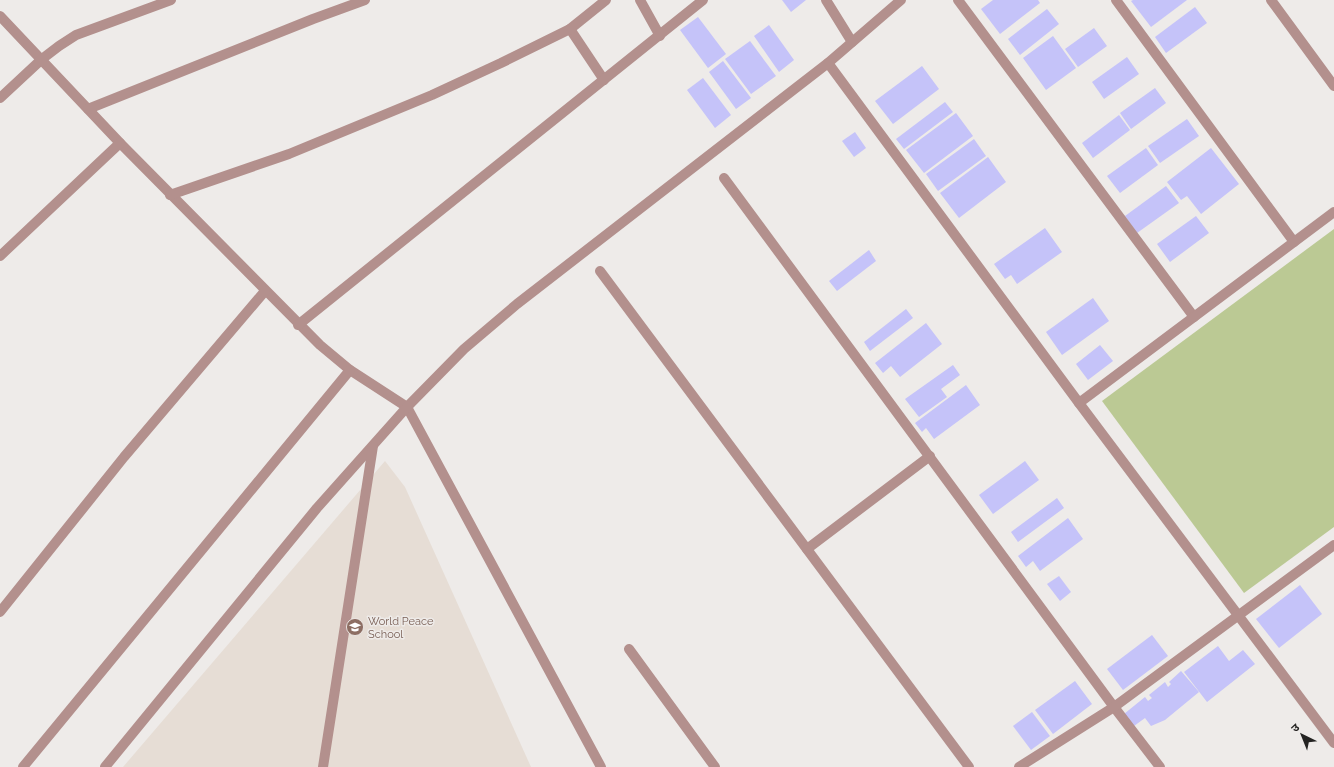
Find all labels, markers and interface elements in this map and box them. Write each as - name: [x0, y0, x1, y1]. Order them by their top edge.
- place label: World Peace School: [368, 615, 434, 641]
- school or university icon: World Peace School: [345, 617, 365, 637]
- north arrow: [1282, 715, 1322, 755]
- text: उ: [1289, 721, 1303, 735]

